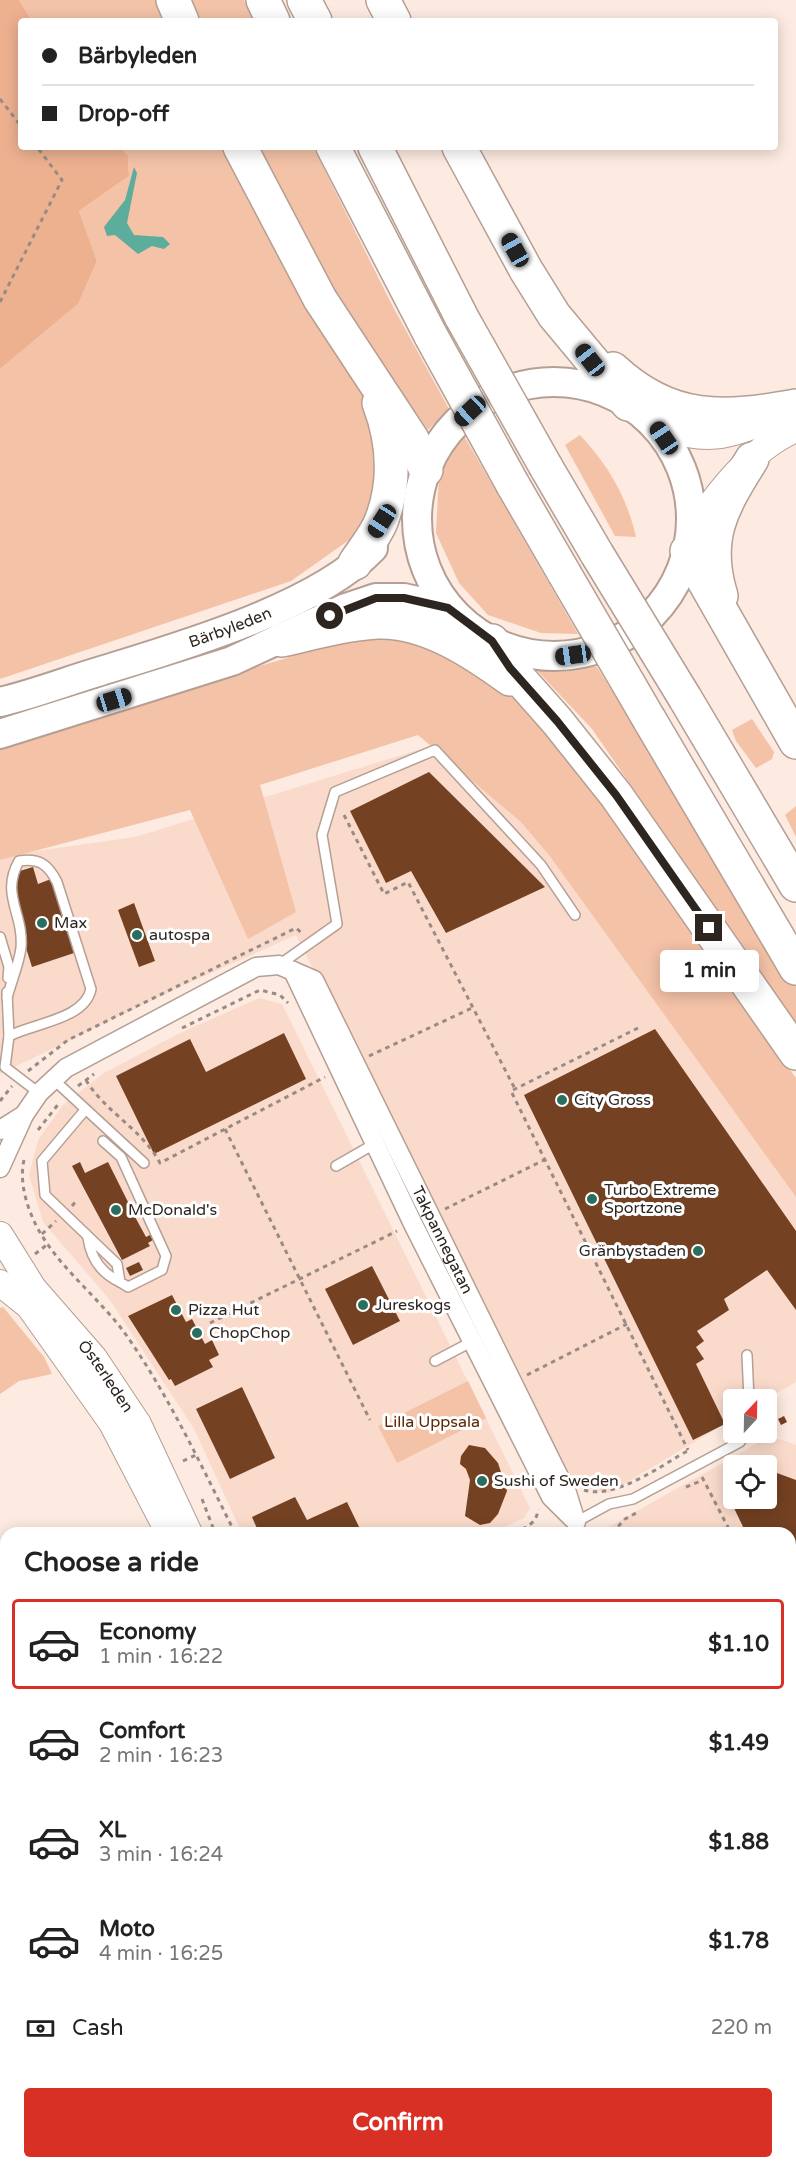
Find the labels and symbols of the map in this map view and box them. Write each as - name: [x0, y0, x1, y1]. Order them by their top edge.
- car: [498, 230, 532, 270]
- car: [572, 340, 608, 380]
- car: [451, 392, 489, 430]
- car: [646, 418, 682, 458]
- car: [365, 501, 399, 541]
- route start: [316, 602, 343, 629]
- street label: Bärbyleden: [186, 603, 275, 652]
- car: [554, 644, 592, 666]
- car: [94, 686, 134, 714]
- place label: Max: [54, 913, 87, 933]
- route end: [695, 914, 722, 941]
- marker: Max: [35, 916, 49, 930]
- place label: autospa: [149, 925, 210, 945]
- marker: autospa: [130, 928, 144, 942]
- callout: 1 min: [660, 949, 758, 991]
- place label: City Gross: [574, 1090, 651, 1110]
- marker: City Gross: [555, 1093, 569, 1107]
- place label: Turbo Extreme Sportzone: [604, 1180, 716, 1218]
- street label: Takpannegatan: [407, 1183, 477, 1297]
- marker: Turbo Extreme Sportzone: [585, 1192, 599, 1206]
- place label: McDonald's: [128, 1200, 217, 1220]
- marker: McDonald's: [109, 1203, 123, 1217]
- place label: Gränbystaden: [579, 1241, 686, 1261]
- marker: Gränbystaden: [691, 1244, 705, 1258]
- place label: Jureskogs: [375, 1295, 451, 1315]
- marker: Jureskogs: [356, 1298, 370, 1312]
- place label: Pizza Hut: [188, 1300, 259, 1320]
- marker: Pizza Hut: [169, 1303, 183, 1317]
- place label: ChopChop: [209, 1323, 290, 1343]
- marker: ChopChop: [190, 1326, 204, 1340]
- street label: Österleden: [73, 1336, 138, 1416]
- north arrow: [723, 1389, 777, 1443]
- park label: Lilla Uppsala: [384, 1412, 480, 1432]
- place label: Sushi of Sweden: [494, 1471, 619, 1491]
- marker: Sushi of Sweden: [475, 1474, 489, 1488]

